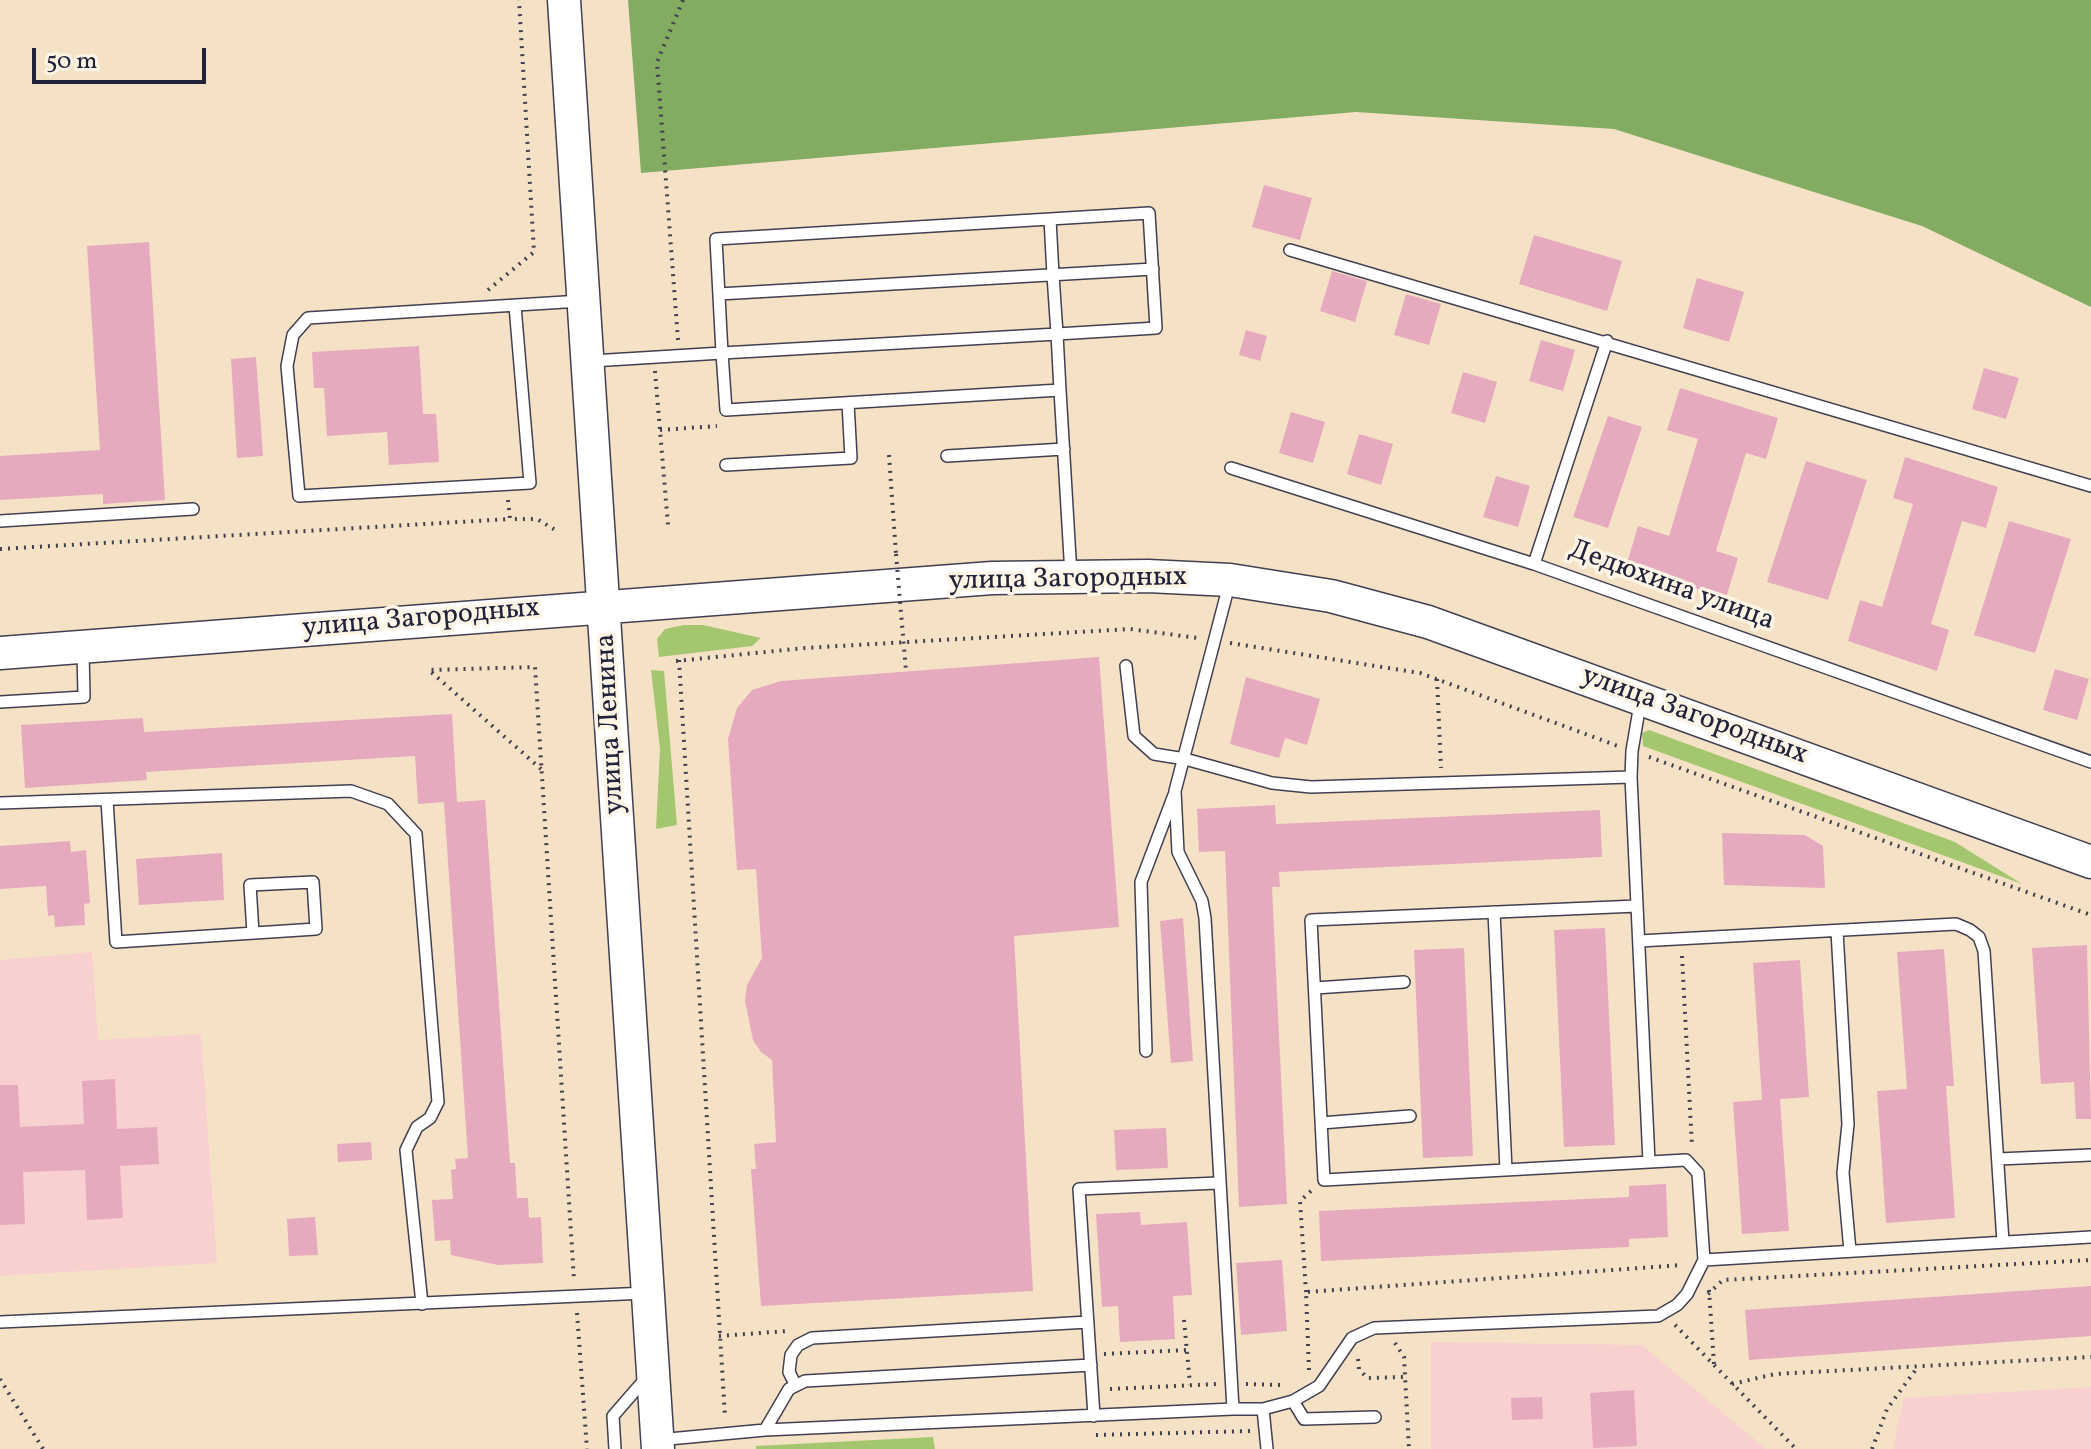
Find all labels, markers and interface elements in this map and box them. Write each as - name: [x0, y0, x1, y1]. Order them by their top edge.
- scale bar: [36, 32, 210, 82]
- text: 50 m: [46, 45, 98, 79]
- street label: Дедюхина улица: [1564, 534, 1778, 640]
- street label: улица Загородных: [948, 562, 1188, 600]
- street label: улица Загородных: [301, 593, 541, 647]
- street label: улица Ленина: [590, 633, 634, 815]
- street label: улица Загородных: [1576, 660, 1812, 774]

